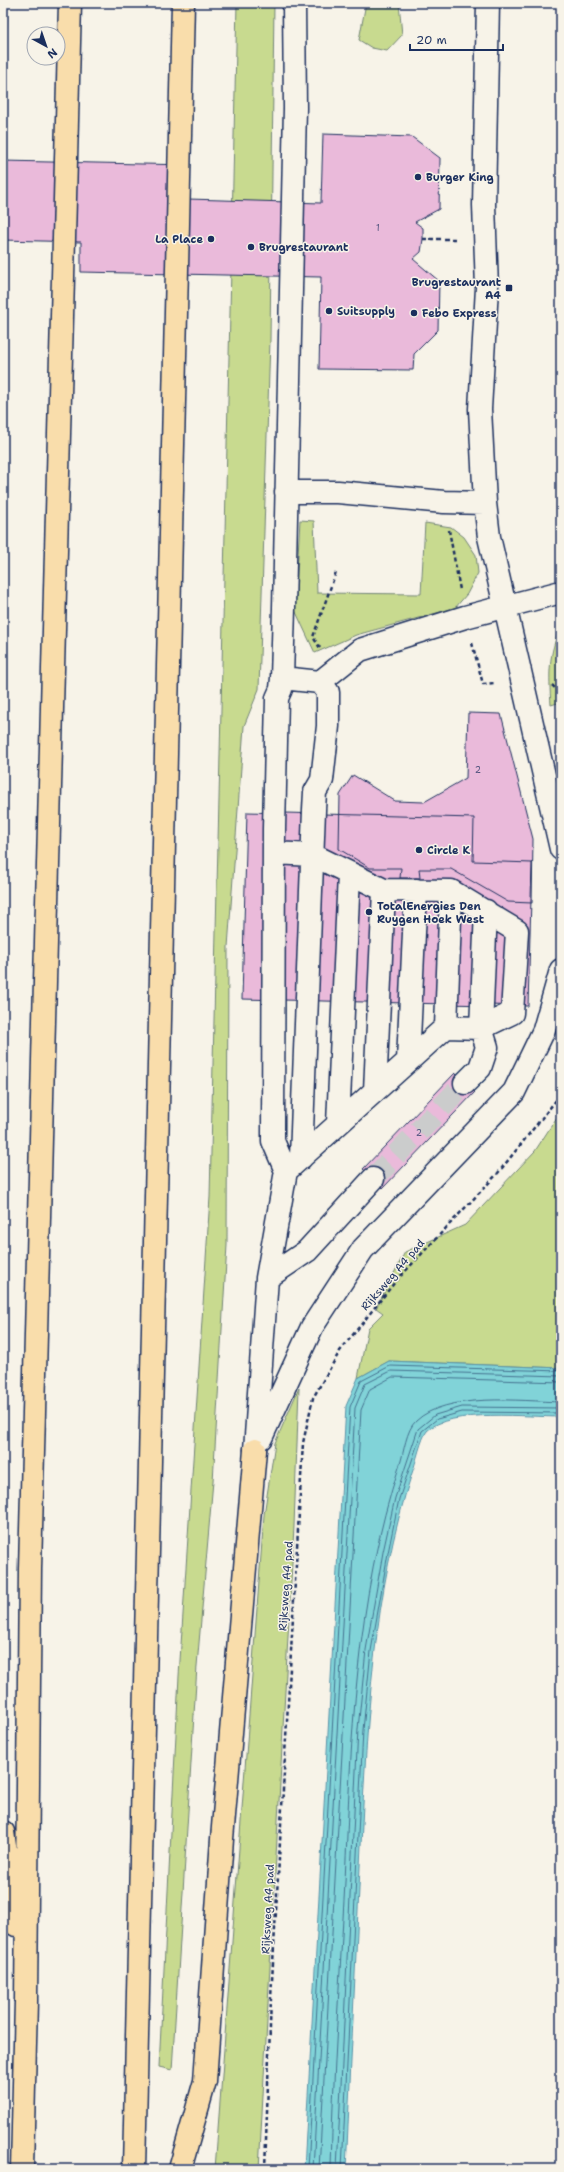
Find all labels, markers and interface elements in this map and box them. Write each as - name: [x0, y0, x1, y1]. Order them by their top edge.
- north arrow: [26, 26, 66, 66]
- scale bar: [410, 26, 503, 52]
- text: 20 m: [416, 32, 447, 48]
- text: N: [44, 45, 60, 62]
- place label: Burger King: [426, 170, 494, 185]
- marker: Burger King: [413, 172, 423, 182]
- house number: 1: [376, 222, 380, 234]
- place label: La Place: [155, 232, 203, 247]
- marker: La Place: [206, 234, 216, 244]
- place label: Brugrestaurant: [259, 240, 349, 255]
- marker: Brugrestaurant: [246, 242, 256, 252]
- place label: Brugrestaurant A4: [412, 275, 502, 303]
- marker: Brugrestaurant A4: [504, 283, 514, 293]
- place label: Suitsupply: [337, 304, 395, 319]
- marker: Suitsupply: [324, 306, 334, 316]
- place label: Febo Express: [422, 306, 497, 321]
- marker: Febo Express: [409, 308, 419, 318]
- house number: 2: [475, 764, 481, 776]
- place label: Circle K: [427, 843, 470, 858]
- marker: Circle K: [414, 845, 424, 855]
- place label: TotalEnergies Den Ruygen Hoek West: [377, 899, 485, 927]
- marker: TotalEnergies Den Ruygen Hoek West: [364, 907, 374, 917]
- house number: 2: [416, 1127, 422, 1139]
- street label: Rijksweg A4 pad: [358, 1236, 428, 1314]
- street label: Rijksweg A4 pad: [275, 1541, 297, 1631]
- street label: Rijksweg A4 pad: [258, 1864, 278, 1954]

